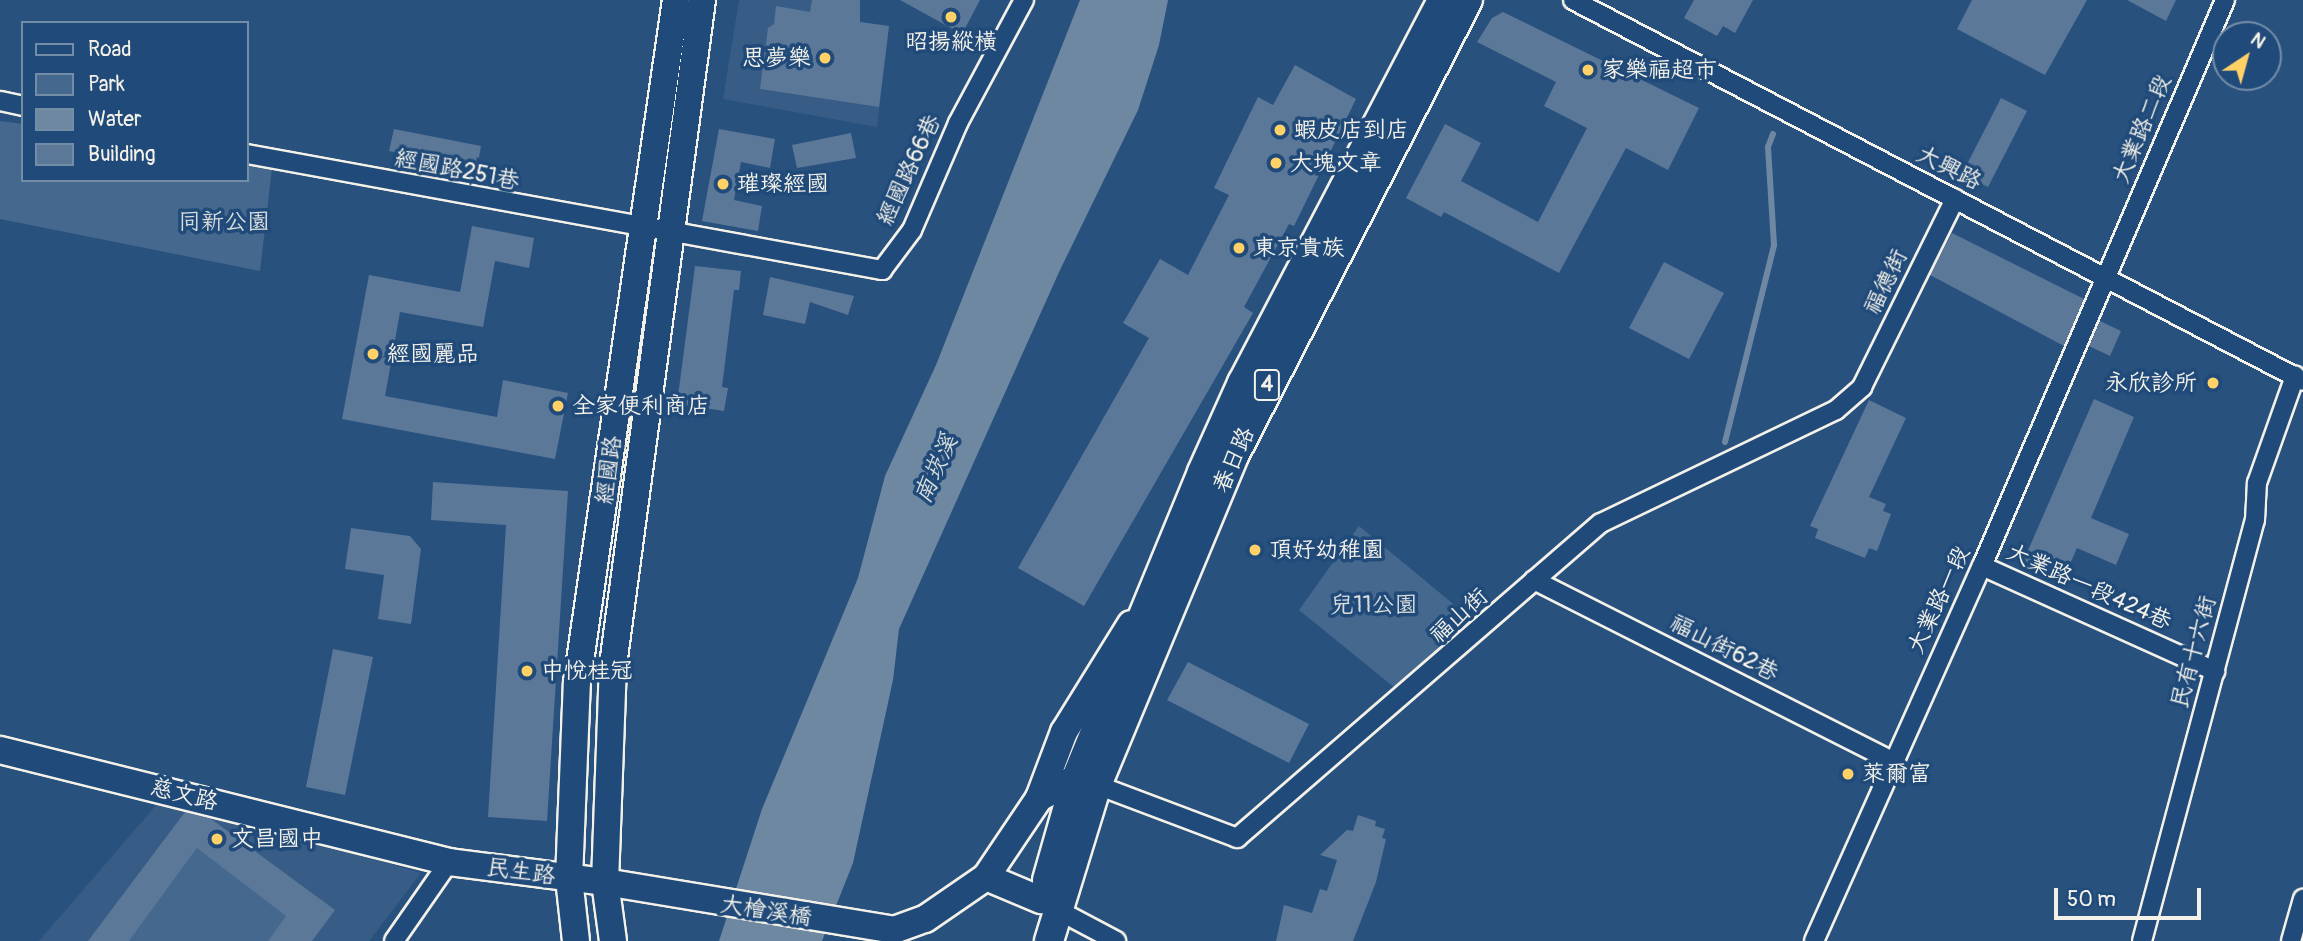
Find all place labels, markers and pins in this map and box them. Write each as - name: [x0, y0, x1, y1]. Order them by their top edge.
- marker: 昭揚縱橫: [943, 9, 959, 25]
- place label: 昭揚縱橫: [905, 28, 997, 56]
- place label: 思夢樂: [742, 44, 811, 72]
- marker: 思夢樂: [817, 50, 833, 66]
- place label: 家樂福超市: [1602, 56, 1717, 84]
- marker: 家樂福超市: [1580, 62, 1596, 78]
- place label: 蝦皮店到店: [1294, 116, 1409, 144]
- marker: 蝦皮店到店: [1272, 122, 1288, 138]
- place label: 大塊文章: [1290, 149, 1382, 177]
- marker: 大塊文章: [1268, 155, 1284, 171]
- place label: 璀璨經國: [737, 170, 829, 198]
- marker: 璀璨經國: [715, 176, 731, 192]
- place label: 東京貴族: [1253, 234, 1345, 262]
- marker: 東京貴族: [1231, 240, 1247, 256]
- place label: 經國麗品: [387, 340, 479, 368]
- marker: 經國麗品: [365, 346, 381, 362]
- place label: 永欣診所: [2105, 369, 2197, 397]
- marker: 永欣診所: [2203, 373, 2223, 393]
- place label: 全家便利商店: [572, 392, 710, 420]
- marker: 全家便利商店: [550, 398, 566, 414]
- place label: 頂好幼稚園: [1269, 536, 1384, 564]
- marker: 頂好幼稚園: [1247, 542, 1263, 558]
- place label: 中悅桂冠: [541, 657, 633, 685]
- marker: 中悅桂冠: [519, 663, 535, 679]
- place label: 萊爾富: [1862, 760, 1931, 788]
- marker: 萊爾富: [1840, 766, 1856, 782]
- place label: 文昌國中: [231, 825, 323, 853]
- marker: 文昌國中: [209, 831, 225, 847]

